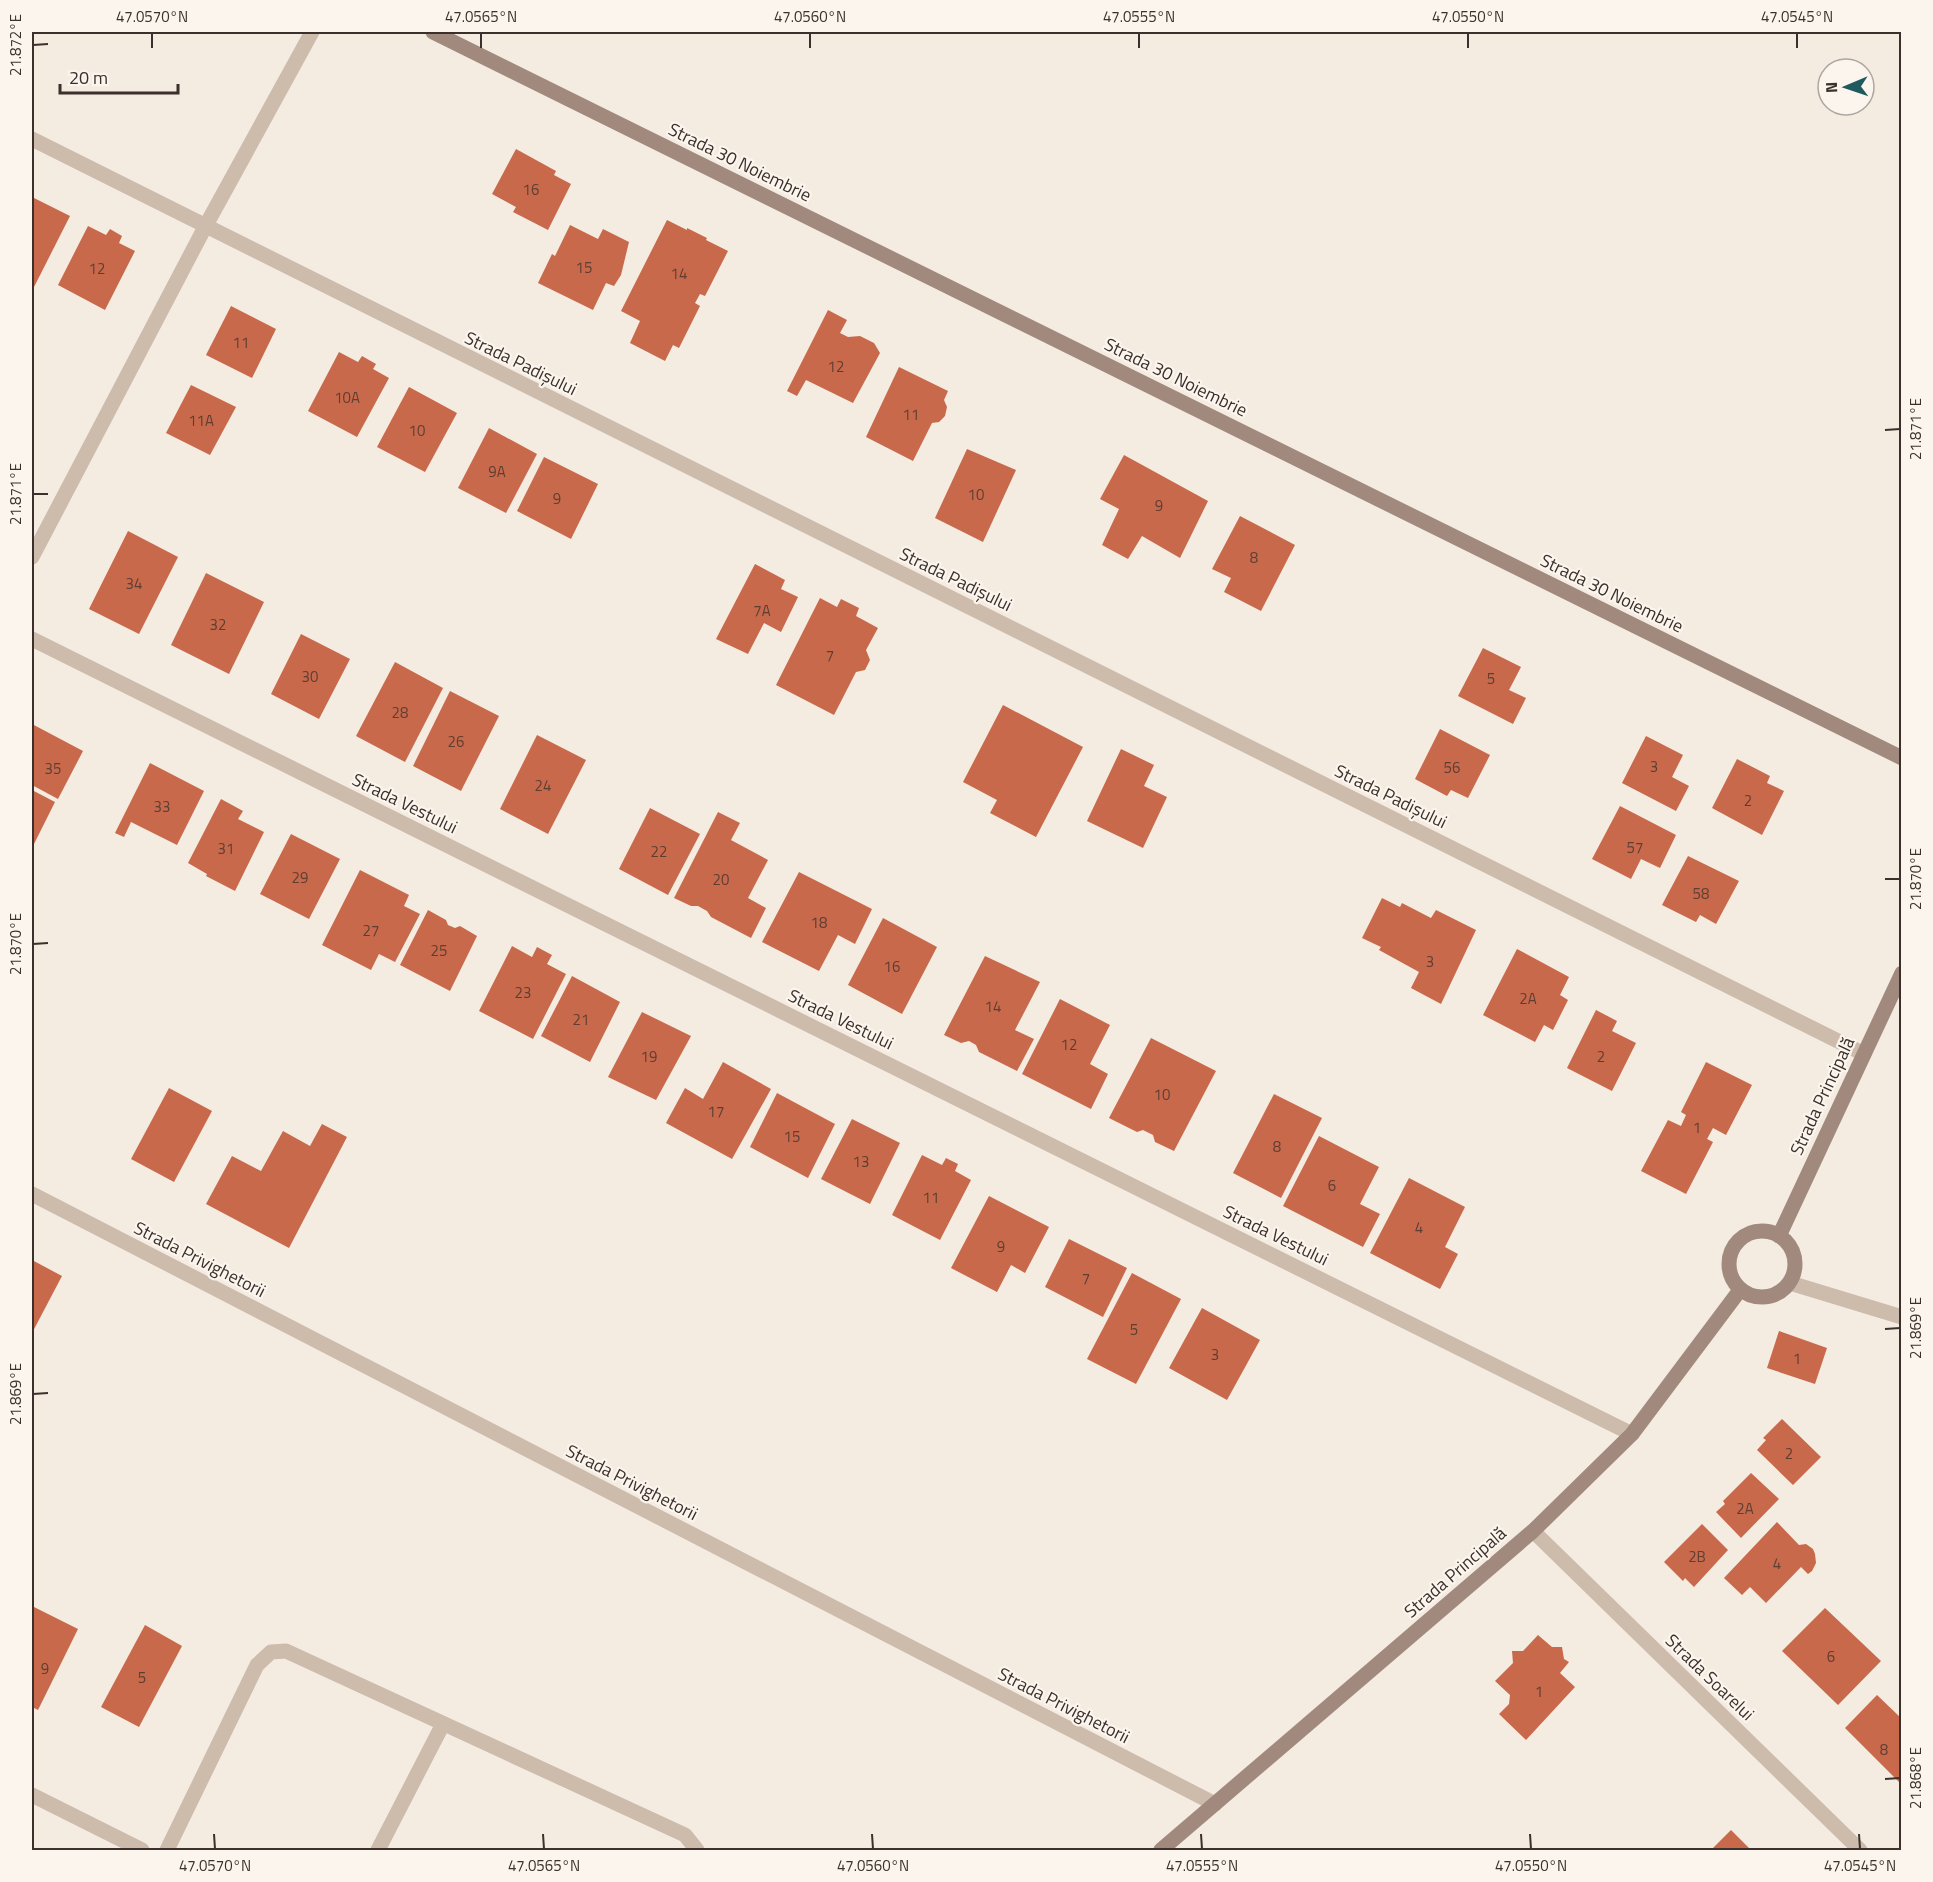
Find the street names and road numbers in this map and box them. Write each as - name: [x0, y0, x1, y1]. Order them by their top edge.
- street label: Strada 30 Noiembrie: [664, 116, 816, 208]
- street label: Strada Padișului: [460, 324, 582, 402]
- street label: Strada 30 Noiembrie: [1100, 331, 1252, 423]
- street label: Strada Padișului: [895, 540, 1017, 618]
- street label: Strada 30 Noiembrie: [1536, 547, 1688, 639]
- street label: Strada Padișului: [1330, 757, 1452, 835]
- street label: Strada Vestului: [348, 766, 462, 840]
- street label: Strada Vestului: [784, 982, 898, 1056]
- street label: Strada Principală: [1783, 1032, 1861, 1160]
- street label: Strada Vestului: [1219, 1198, 1333, 1272]
- street label: Strada Privighetorii: [129, 1214, 271, 1304]
- street label: Strada Privighetorii: [561, 1437, 703, 1527]
- street label: Strada Principală: [1398, 1520, 1512, 1624]
- street label: Strada Soarelui: [1659, 1627, 1761, 1727]
- street label: Strada Privighetorii: [993, 1660, 1135, 1750]

